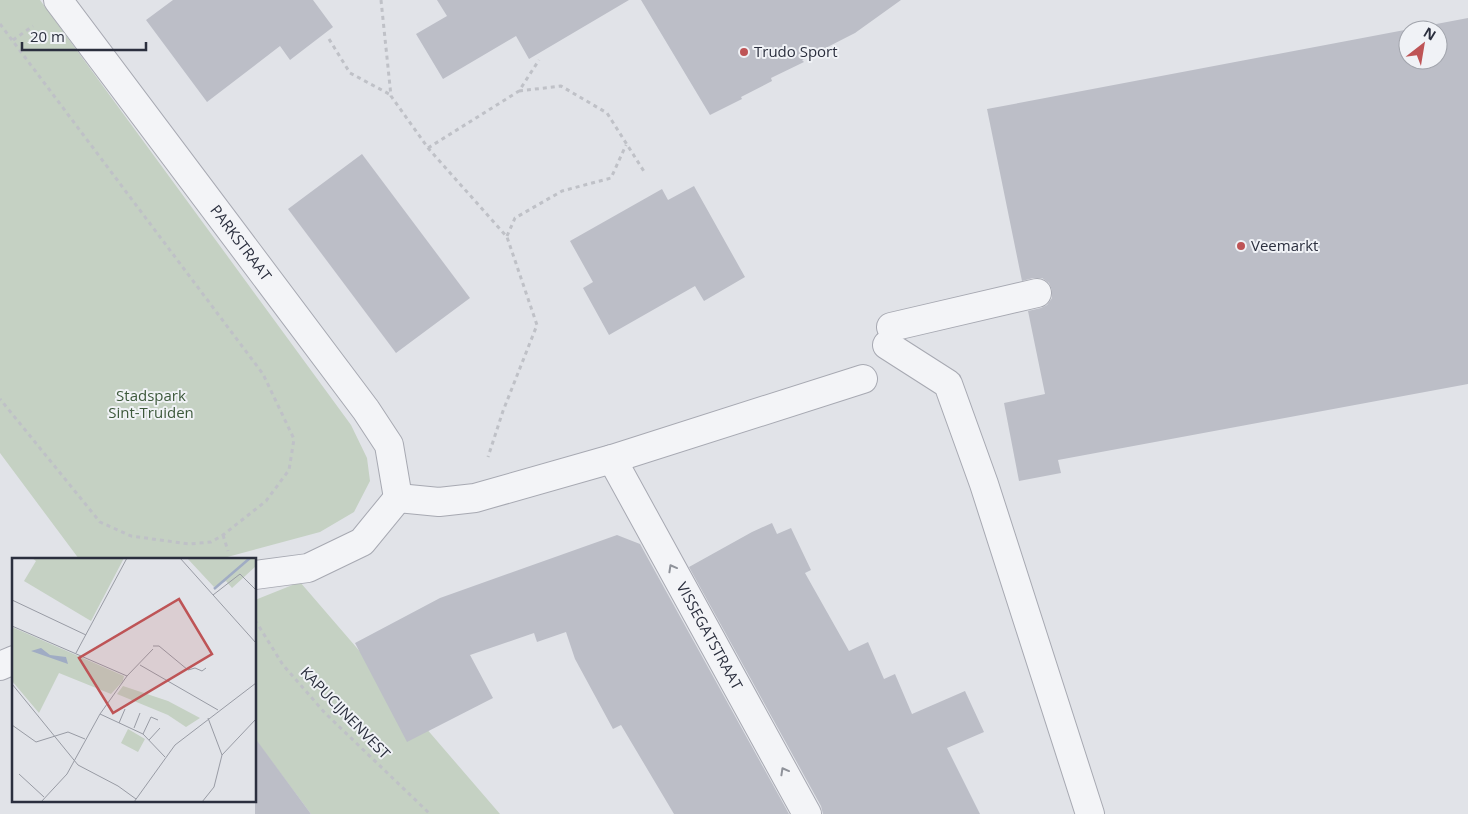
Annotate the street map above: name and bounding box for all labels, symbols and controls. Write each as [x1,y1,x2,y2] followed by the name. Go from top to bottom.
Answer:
[22,20,146,52] scale bar
[1398,20,1448,70] north arrow
[1420,22,1440,45] text: N
[30,26,65,46] text: 20 m
[754,41,838,61] place label: Trudo Sport
[738,46,750,58] marker: Trudo Sport
[206,200,277,285] street label: PARKSTRAAT
[1251,235,1318,255] place label: Veemarkt
[1235,240,1247,252] marker: Veemarkt
[108,385,194,422] park label: Stadspark Sint-Truiden
[12,558,256,802] inset map
[668,564,678,573] one-way arrow
[673,578,748,693] street label: VISSEGATSTRAAT
[297,662,395,763] street label: KAPUCIJNENVEST
[780,768,790,777] one-way arrow

